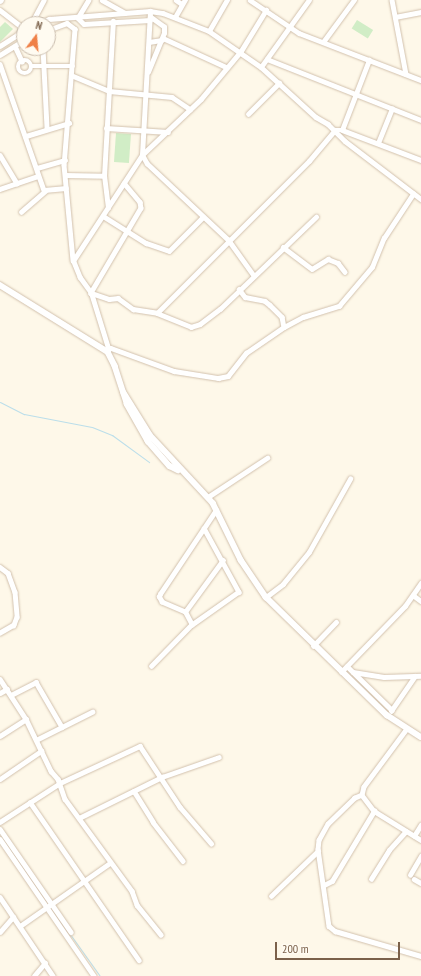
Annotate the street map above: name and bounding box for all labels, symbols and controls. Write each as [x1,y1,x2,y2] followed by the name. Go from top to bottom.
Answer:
[16,16,56,56] north arrow
[34,18,44,33] text: N
[277,934,402,960] scale bar
[282,941,309,956] text: 200 m

